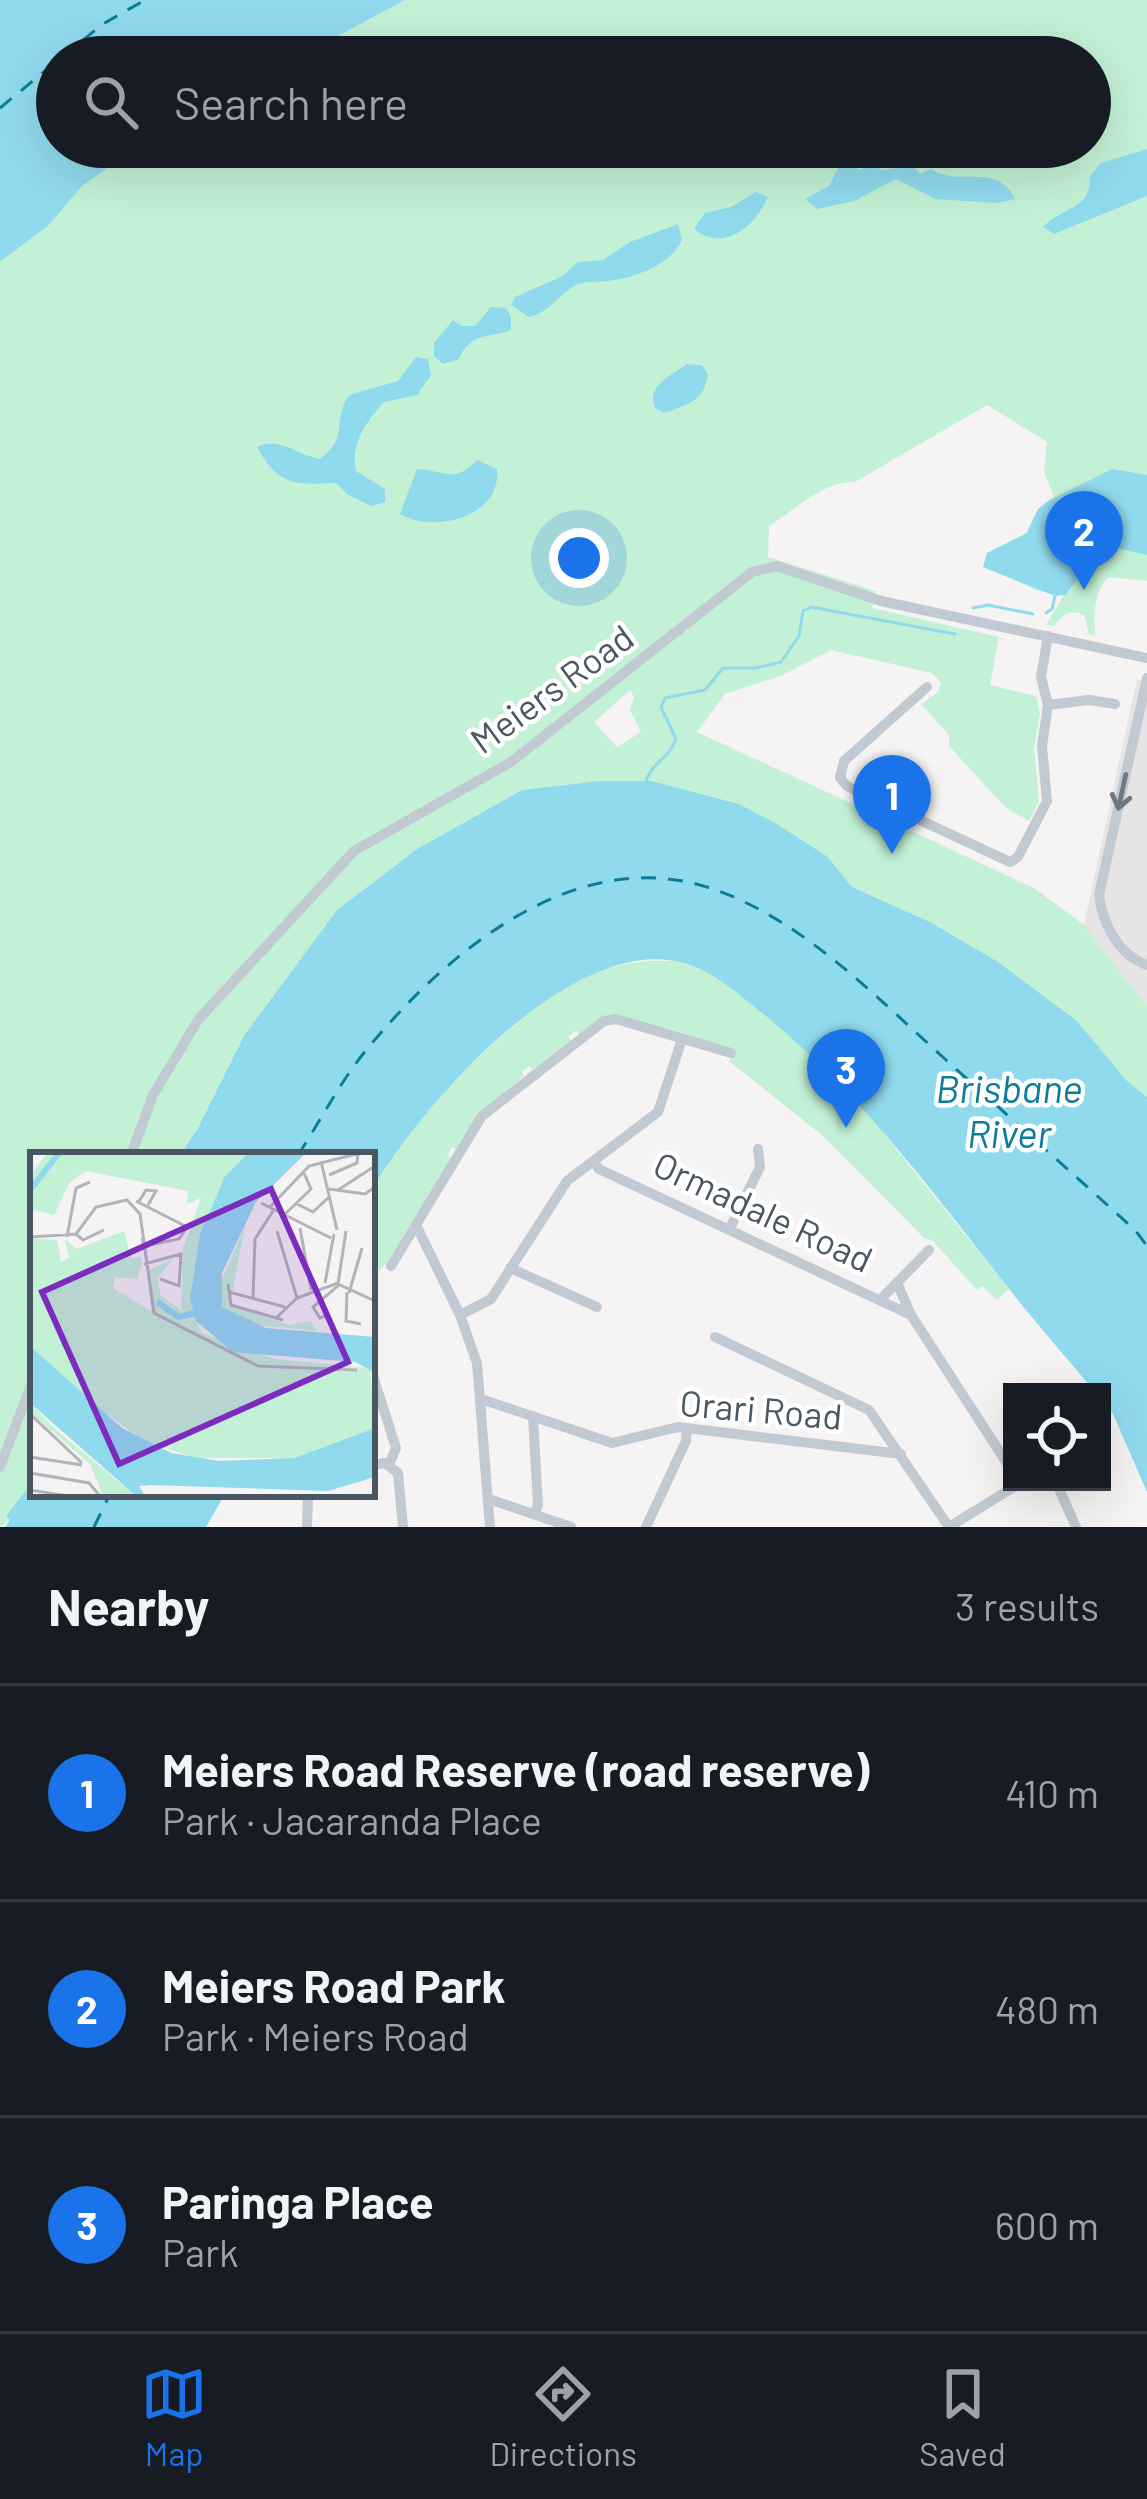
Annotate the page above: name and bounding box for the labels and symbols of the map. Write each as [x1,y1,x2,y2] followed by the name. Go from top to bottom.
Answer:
[1045,491,1123,590] pin: 2
[549,528,609,588] your location
[461,614,641,761] street label: Meiers Road
[853,755,931,854] pin: 1
[1109,773,1132,811] one-way arrow
[807,1029,885,1128] pin: 3
[936,1064,1082,1156] water label: Brisbane River
[648,1141,880,1280] street label: Ormadale Road
[30,1152,375,1497] inset map
[678,1380,844,1437] street label: Orari Road

